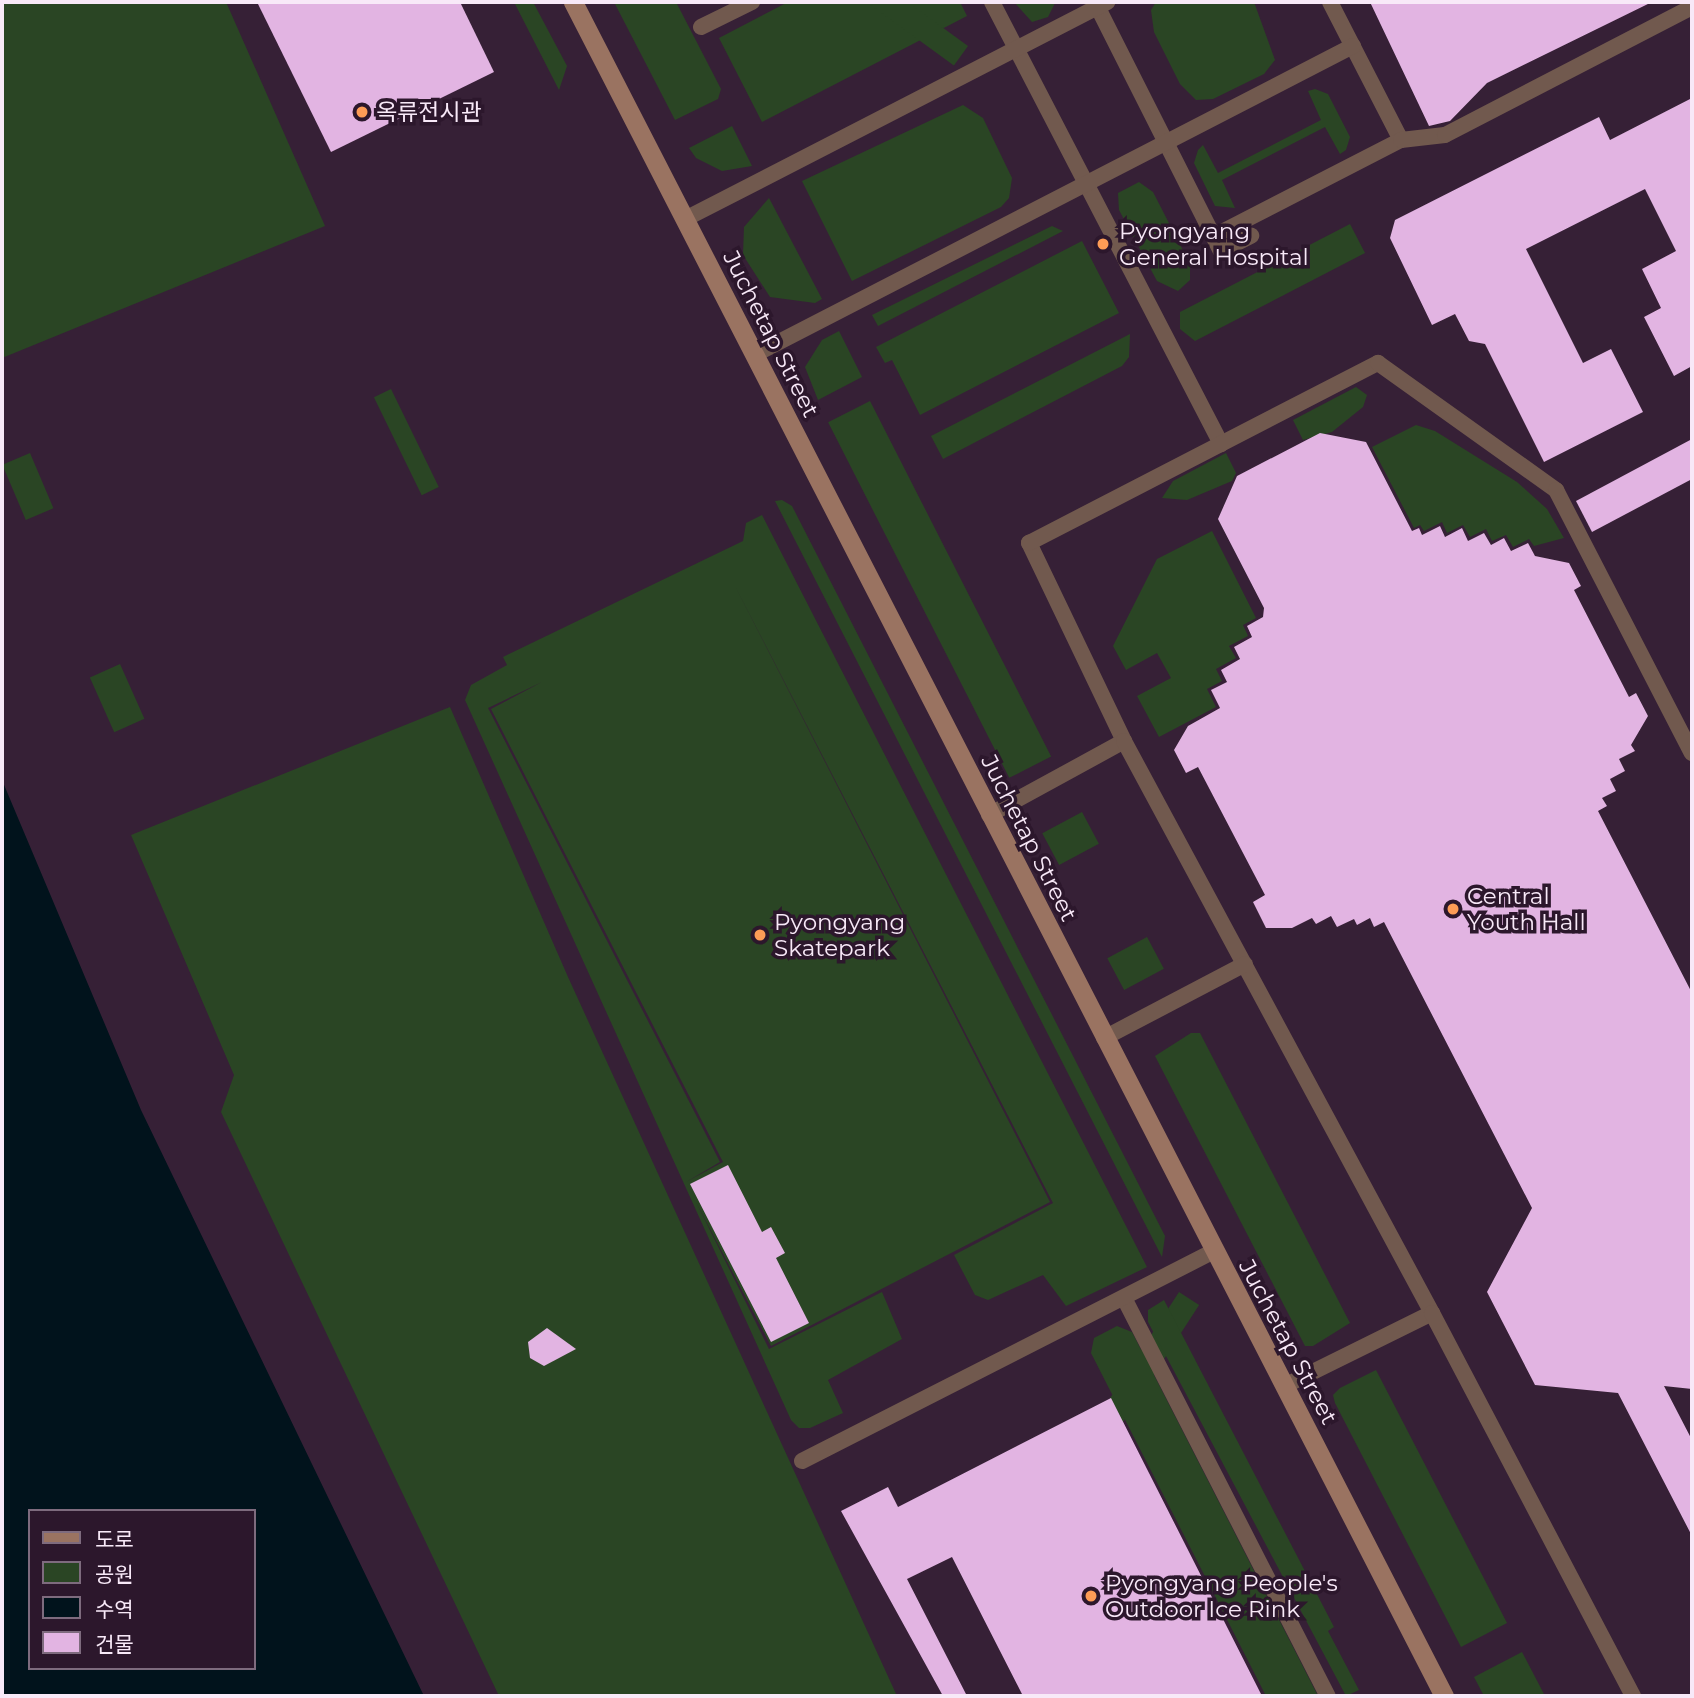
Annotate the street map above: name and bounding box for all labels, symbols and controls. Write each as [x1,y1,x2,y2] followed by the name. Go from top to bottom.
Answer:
[376,98,482,126] place label: 옥류전시관
[354,104,370,120] marker: 옥류전시관
[1119,217,1309,271] place label: Pyongyang General Hospital
[1093,234,1113,254] marker: Pyongyang General Hospital
[717,246,825,422] street label: Juchetap Street
[975,750,1083,926] street label: Juchetap Street
[1467,882,1586,936] place label: Central Youth Hall
[1445,901,1461,917] marker: Central Youth Hall
[774,908,905,962] place label: Pyongyang Skatepark
[752,927,768,943] marker: Pyongyang Skatepark
[1233,1255,1343,1429] street label: Juchetap Street
[28,1509,256,1670] legend
[95,1527,134,1552] text: 도로
[95,1562,134,1587] text: 공원
[1105,1569,1338,1623] place label: Pyongyang People's Outdoor Ice Rink
[1083,1588,1099,1604] marker: Pyongyang People's Outdoor Ice Rink
[95,1597,134,1622] text: 수역
[95,1632,134,1657] text: 건물

